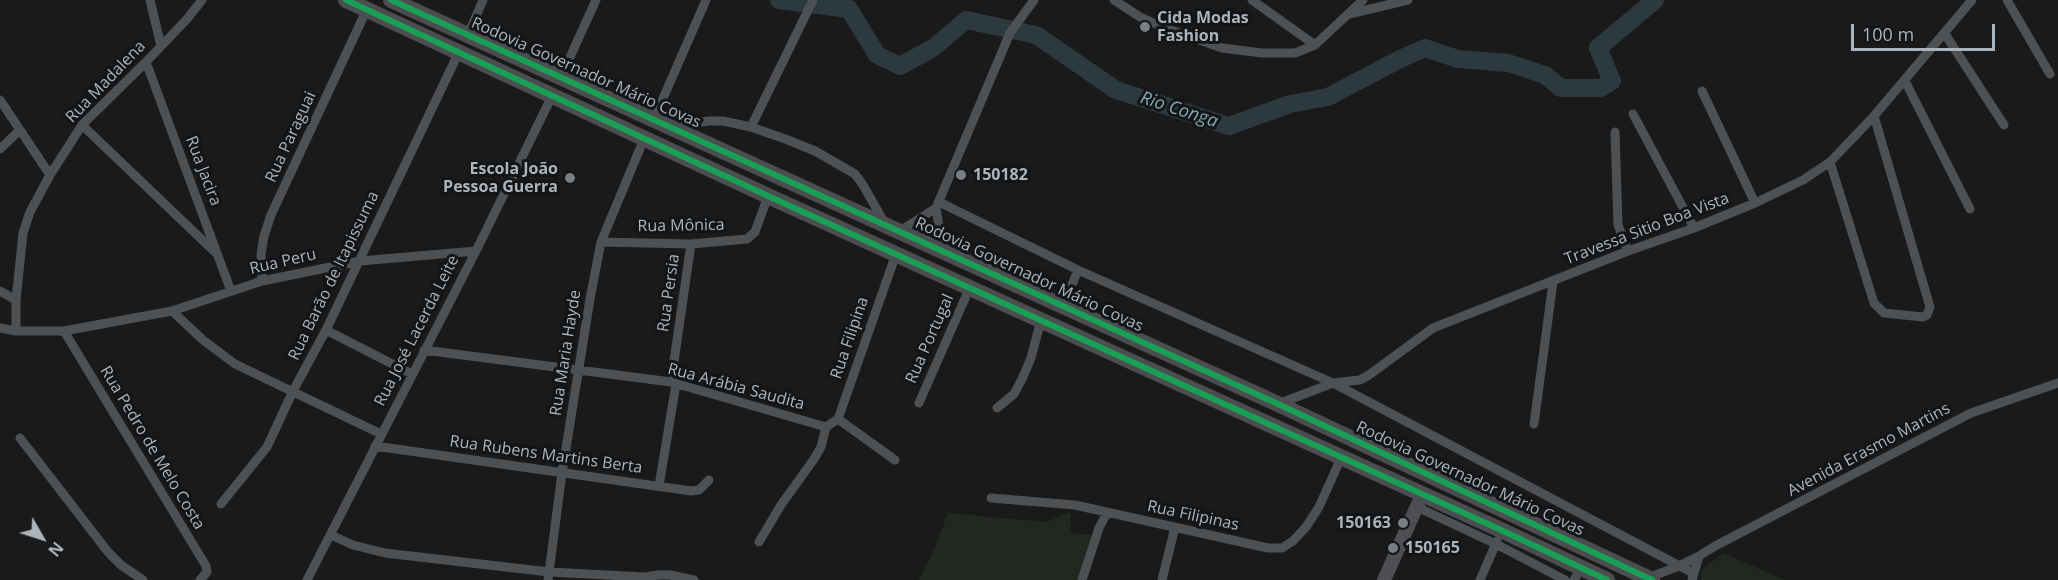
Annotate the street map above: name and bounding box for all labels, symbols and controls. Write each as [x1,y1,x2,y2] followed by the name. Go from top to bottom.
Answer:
[1157,8,1249,46] place label: Cida Modas Fashion
[1854,12,1998,50] scale bar
[468,14,704,132] street label: Rodovia Governador Mário Covas
[1138,20,1152,34] marker: Cida Modas Fashion
[1862,22,1914,46] text: 100 m
[62,37,150,127] street label: Rua Madalena
[1138,87,1220,133] water label: Rio Conga
[262,88,320,186] street label: Rua Paraguai
[181,133,225,209] street label: Rua Jacira
[443,159,558,197] place label: Escola João Pessoa Guerra
[973,165,1028,185] place label: 150182
[954,168,968,182] marker: 150182
[563,171,577,185] marker: Escola João Pessoa Guerra
[285,188,383,364] street label: Rua Barão de Itapissuma
[1562,189,1732,269] street label: Travessa Sitio Boa Vista
[912,214,1146,336] street label: Rodovia Governador Mário Covas
[637,216,725,236] street label: Rua Mônica
[248,245,318,279] street label: Rua Peru
[371,252,463,410] street label: Rua José Lacerda Leite
[654,253,684,333] street label: Rua Persia
[547,289,585,417] street label: Rua Maria Hayde
[902,291,958,387] street label: Rua Portugal
[827,294,873,382] street label: Rua Filipina
[665,359,807,415] street label: Rua Arábia Saudita
[95,363,209,533] street label: Rua Pedro de Melo Costa
[1784,399,1954,501] street label: Avenida Erasmo Martins
[1353,418,1587,540] street label: Rodovia Governador Mário Covas
[448,432,644,478] street label: Rua Rubens Martins Berta
[1145,497,1241,535] street label: Rua Filipinas
[12,508,72,568] north arrow
[1336,513,1391,533] place label: 150163
[1396,516,1410,530] marker: 150163
[43,537,69,561] text: N
[1405,538,1460,558] place label: 150165
[1386,541,1400,555] marker: 150165

